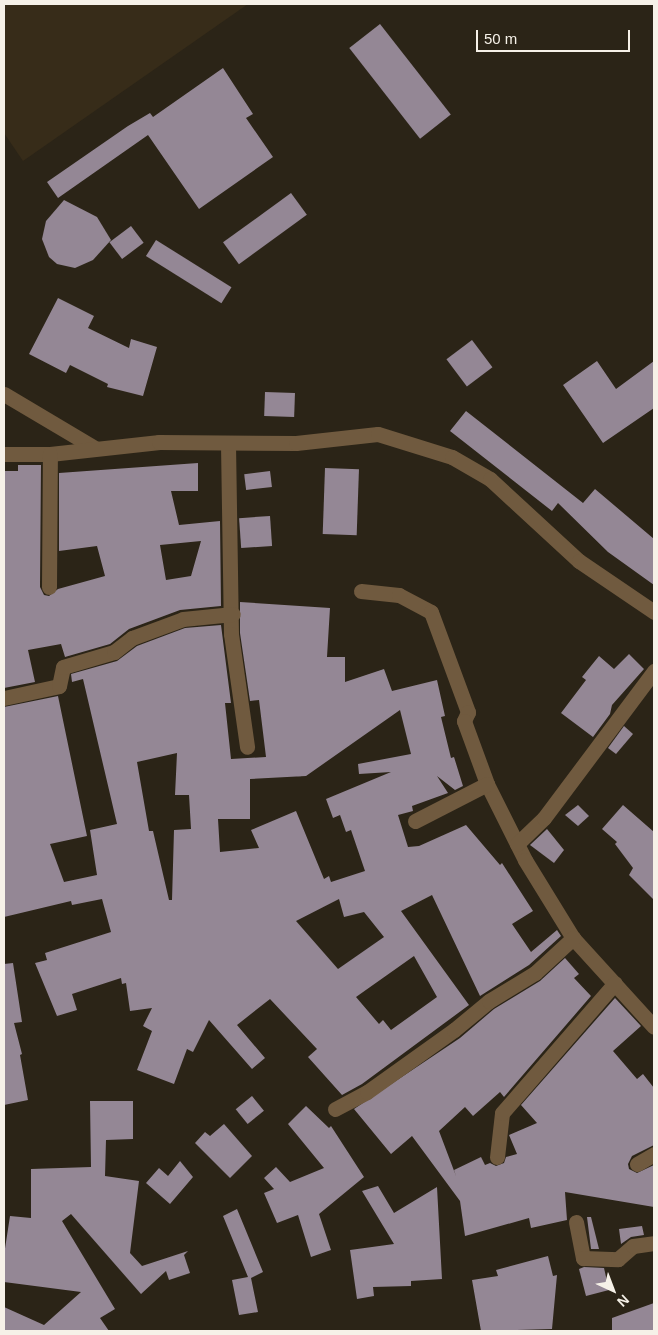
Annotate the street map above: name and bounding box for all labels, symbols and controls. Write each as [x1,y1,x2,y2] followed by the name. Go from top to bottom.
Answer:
[478,20,632,52] scale bar
[484,30,517,47] text: 50 m
[588,1265,638,1315] north arrow
[614,1292,632,1310] text: N

